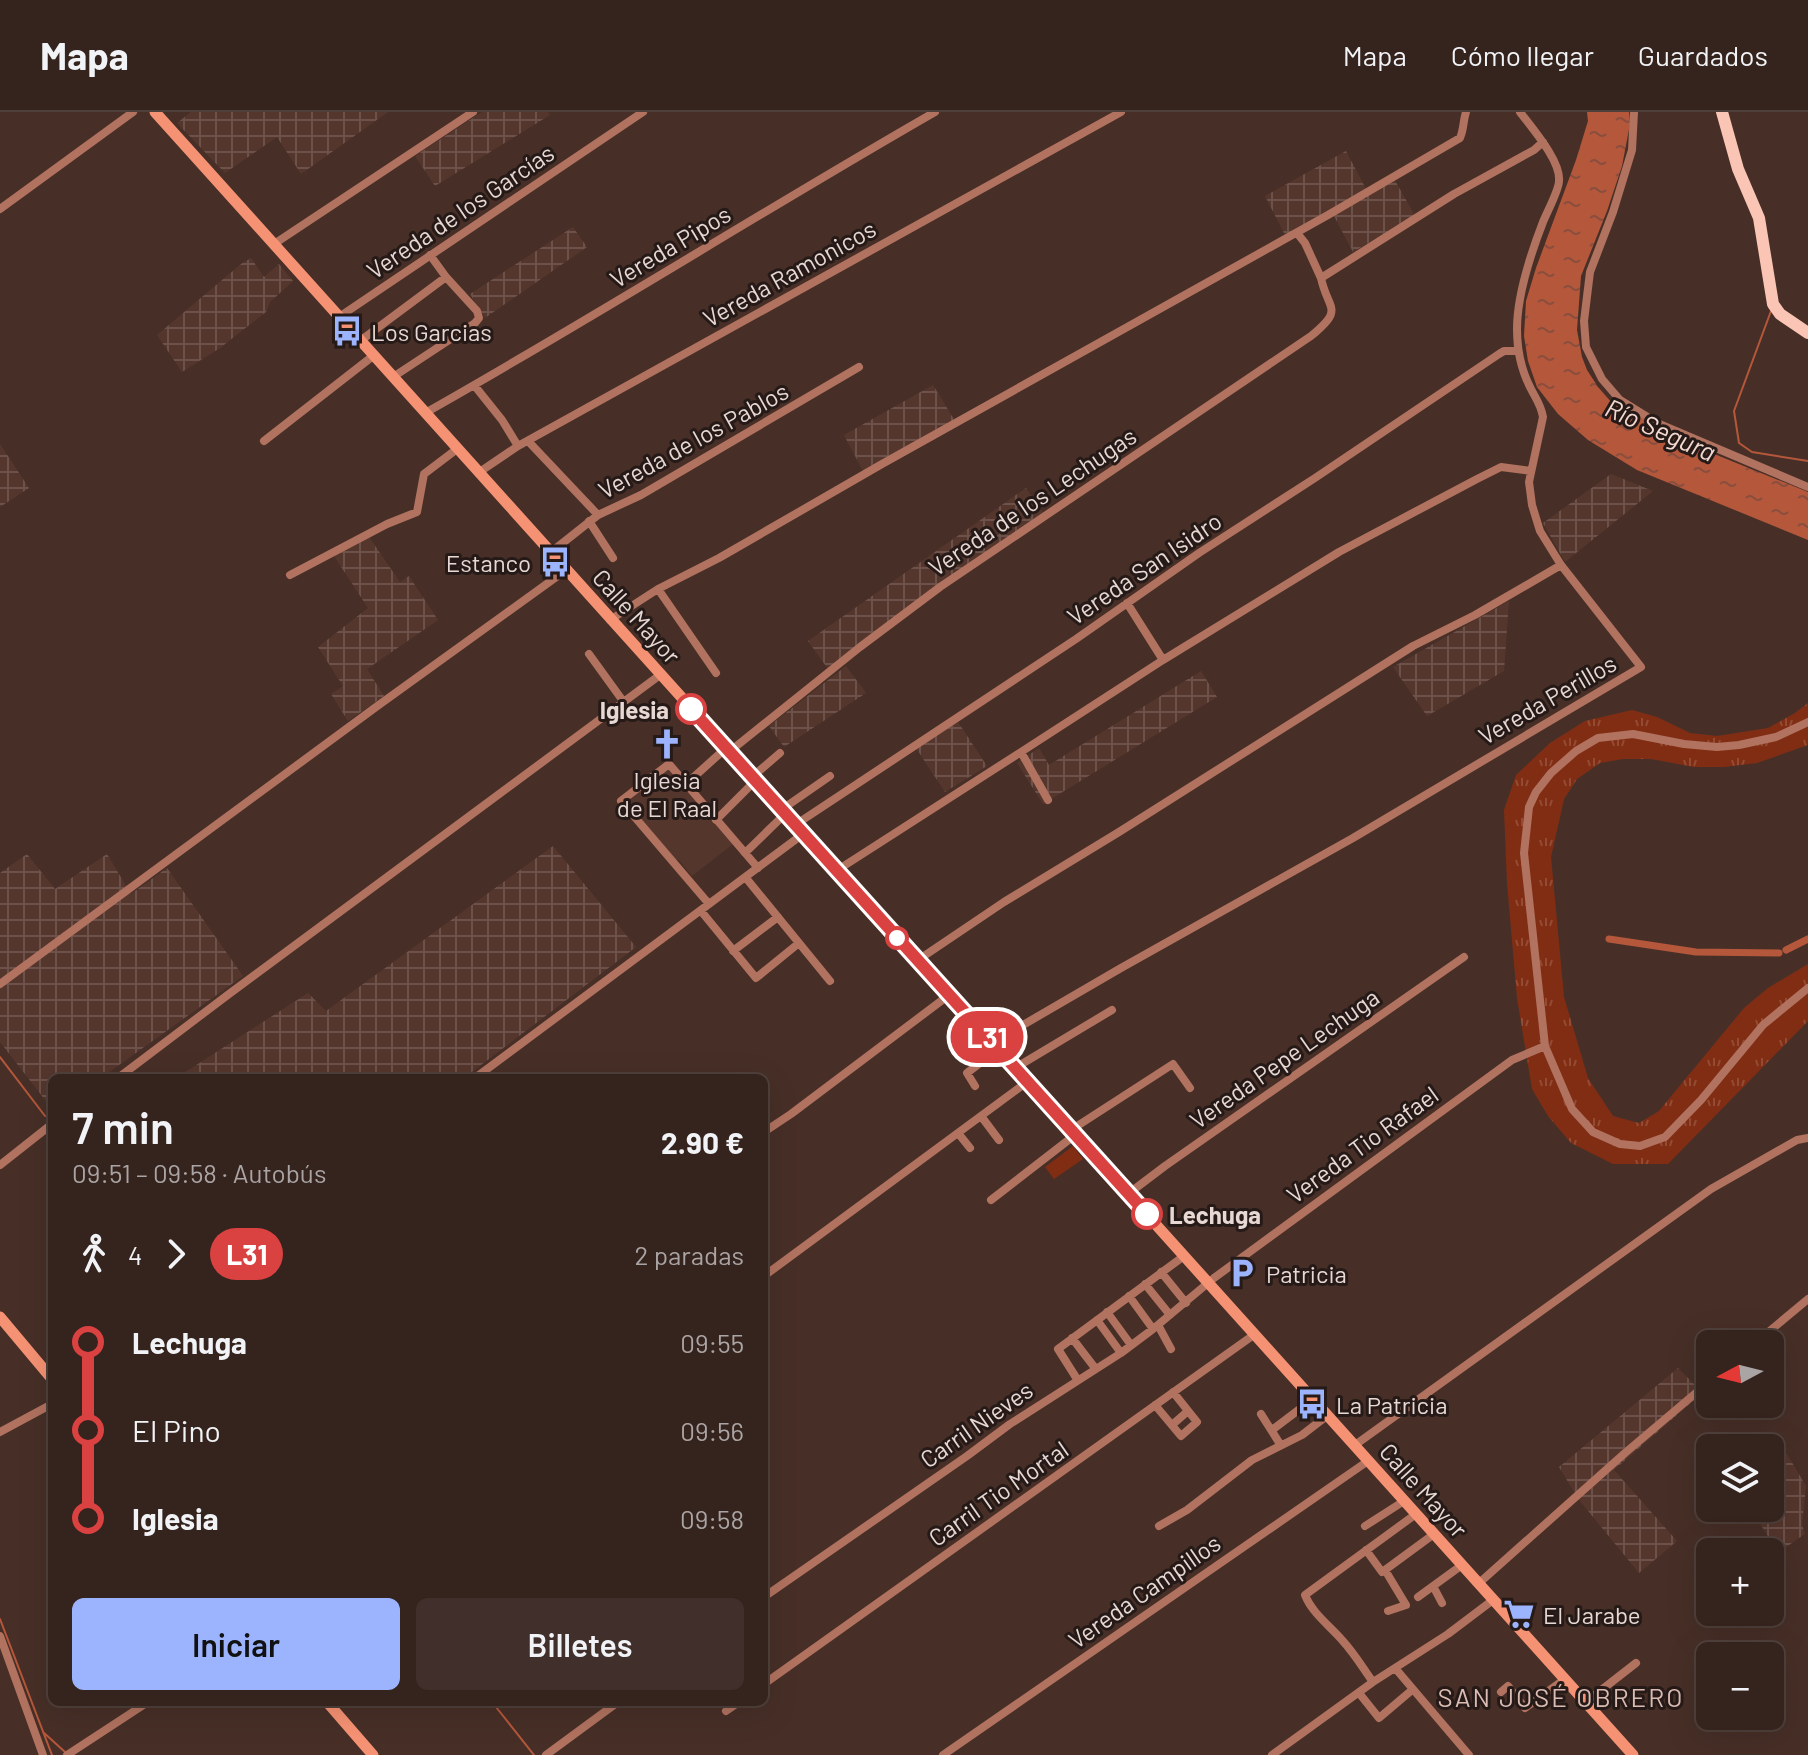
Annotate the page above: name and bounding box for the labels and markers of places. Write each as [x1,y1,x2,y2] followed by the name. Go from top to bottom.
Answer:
[330,314,364,348] bus stop icon: Los Garcias
[371,317,492,346] place label: Los Garcias
[538,545,572,579] bus stop icon: Estanco
[446,548,531,577] place label: Estanco
[676,694,706,724] marker: Iglesia
[600,695,669,724] place label: Iglesia
[650,727,684,761] church icon: Iglesia de El Raal
[617,765,717,822] place label: Iglesia de El Raal
[886,927,908,949] unlabelled marker
[1132,1199,1162,1229] marker: Lechuga
[1169,1200,1261,1229] place label: Lechuga
[1225,1256,1259,1290] parking icon: Patricia
[1266,1259,1347,1288] place label: Patricia
[1295,1387,1329,1421] bus stop icon: La Patricia
[1336,1390,1447,1419] place label: La Patricia
[1502,1597,1536,1631] supermarket icon: El Jarabe
[1543,1600,1641,1629] place label: El Jarabe

